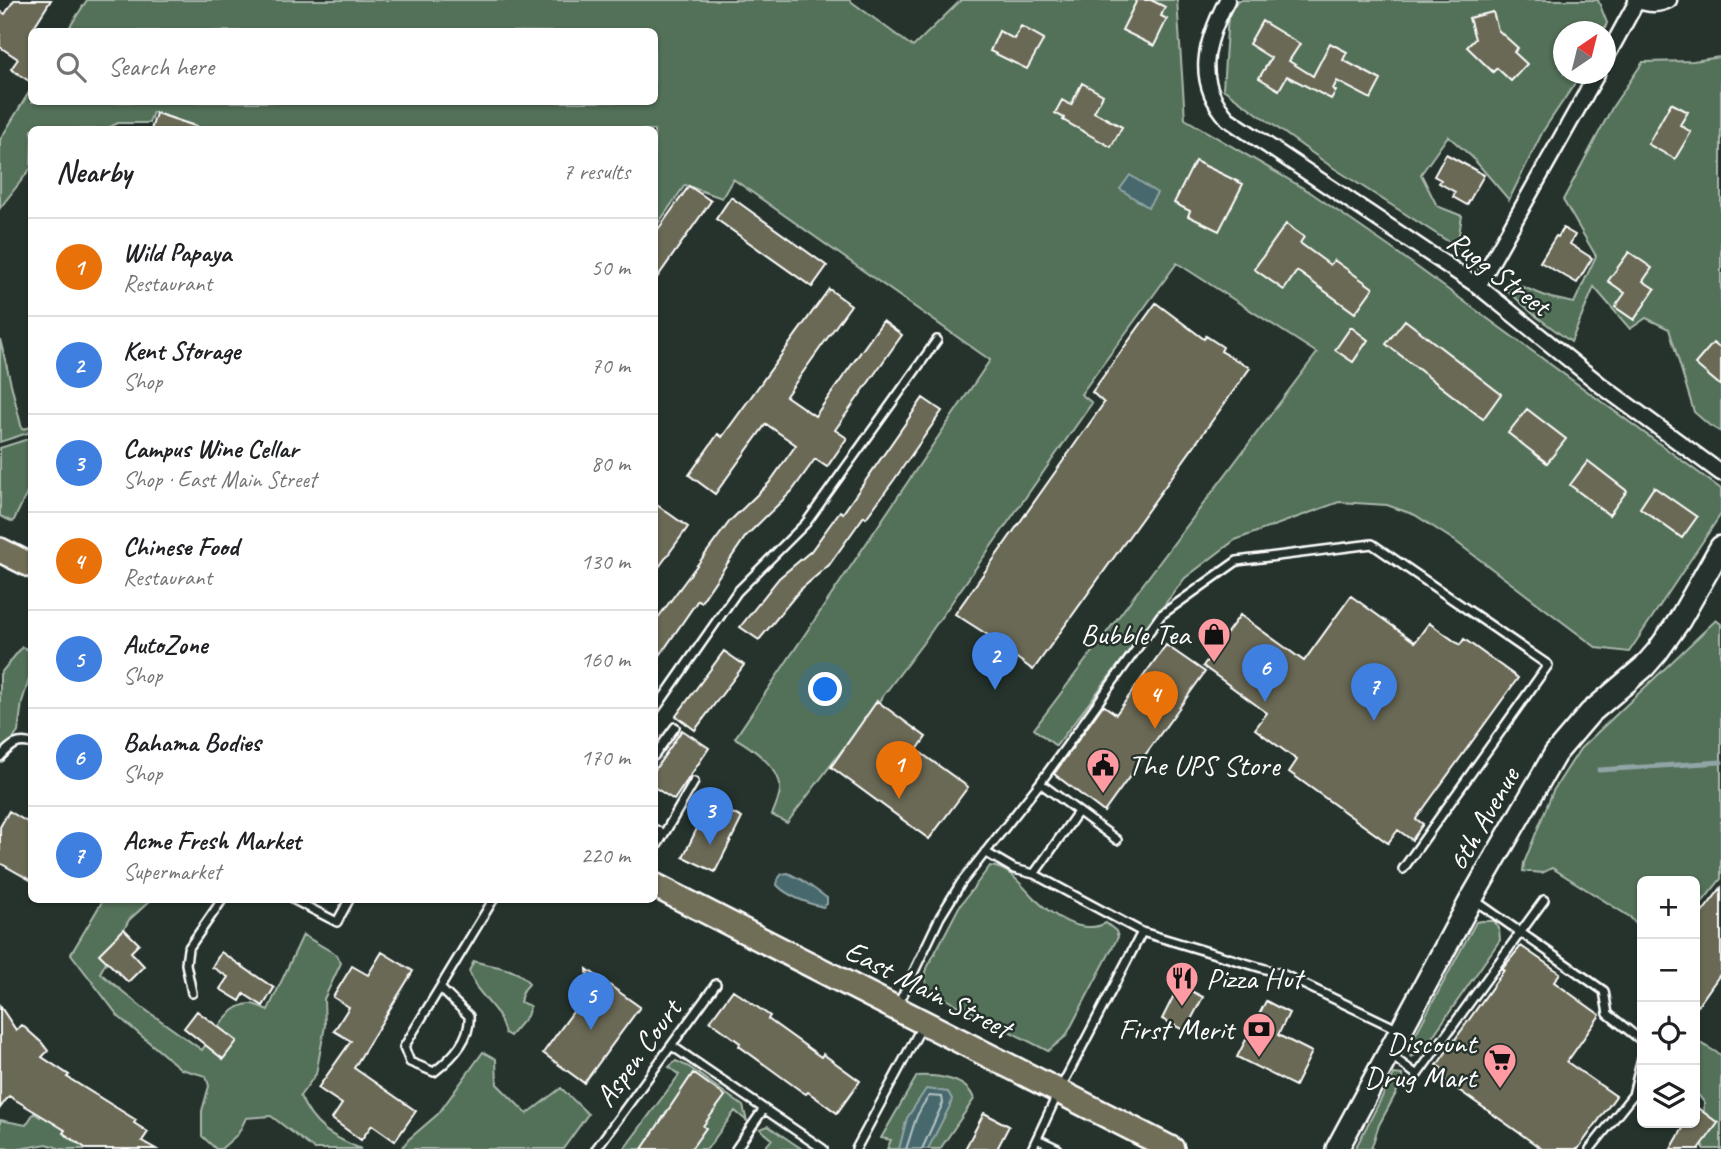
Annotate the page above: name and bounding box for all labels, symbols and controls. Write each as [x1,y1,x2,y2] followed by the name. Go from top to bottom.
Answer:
[1553,21,1616,84] north arrow
[28,28,658,105] search box
[52,48,90,86] icon: search
[108,50,214,83] text: Search here
[56,153,132,191] text: Nearby
[563,157,630,186] text: 7 results
[1440,222,1561,326] street label: Rugg Street
[123,236,231,269] text: Wild Papaya
[74,253,84,282] text: 1
[591,253,630,282] text: 50 m
[123,269,212,298] text: Restaurant
[123,334,240,367] text: Kent Storage
[74,351,84,380] text: 2
[591,351,630,380] text: 70 m
[123,367,162,396] text: Shop
[123,432,298,465] text: Campus Wine Cellar
[74,449,84,478] text: 3
[591,449,630,478] text: 80 m
[123,465,316,494] text: Shop · East Main Street
[123,530,238,563] text: Chinese Food
[74,547,84,576] text: 4
[581,547,630,576] text: 130 m
[123,563,212,592] text: Restaurant
[1081,615,1192,653] place label: Bubble Tea
[1195,615,1233,664] shop icon: Bubble Tea
[123,628,207,661] text: AutoZone
[972,632,1018,690] pin: 2
[1242,644,1288,702] pin: 6
[74,645,84,674] text: 5
[581,645,630,674] text: 160 m
[123,661,162,690] text: Shop
[1351,663,1397,721] pin: 7
[1132,671,1178,729] pin: 4
[808,672,842,706] your location
[123,726,261,759] text: Bahama Bodies
[876,741,922,799] pin: 1
[74,743,84,772] text: 6
[581,743,630,772] text: 170 m
[1084,746,1122,795] public building icon: The UPS Store
[1128,746,1282,784] place label: The UPS Store
[1438,758,1529,878] street label: 6th Avenue
[123,759,162,788] text: Shop
[687,787,733,845] pin: 3
[123,824,301,857] text: Acme Fresh Market
[74,841,84,870] text: 7
[581,841,630,870] text: 220 m
[123,857,221,886] text: Supermarket
[1637,876,1700,1128] map controls
[1637,876,1700,939] button: +
[839,931,1021,1049] street label: East Main Street
[1637,939,1700,1002] button: −
[1163,959,1201,1008] restaurant icon: Pizza Hut
[1206,959,1306,997] place label: Pizza Hut
[568,972,614,1030] pin: 5
[586,989,691,1114] street label: Aspen Court
[1637,1002,1700,1065] button: locate
[1119,1010,1237,1048] place label: First Merit
[1240,1010,1278,1059] bank icon: First Merit
[1364,1024,1479,1096] place label: Discount Drug Mart
[1481,1041,1519,1090] supermarket icon: Discount Drug Mart
[1637,1065,1700,1128] button: layers

